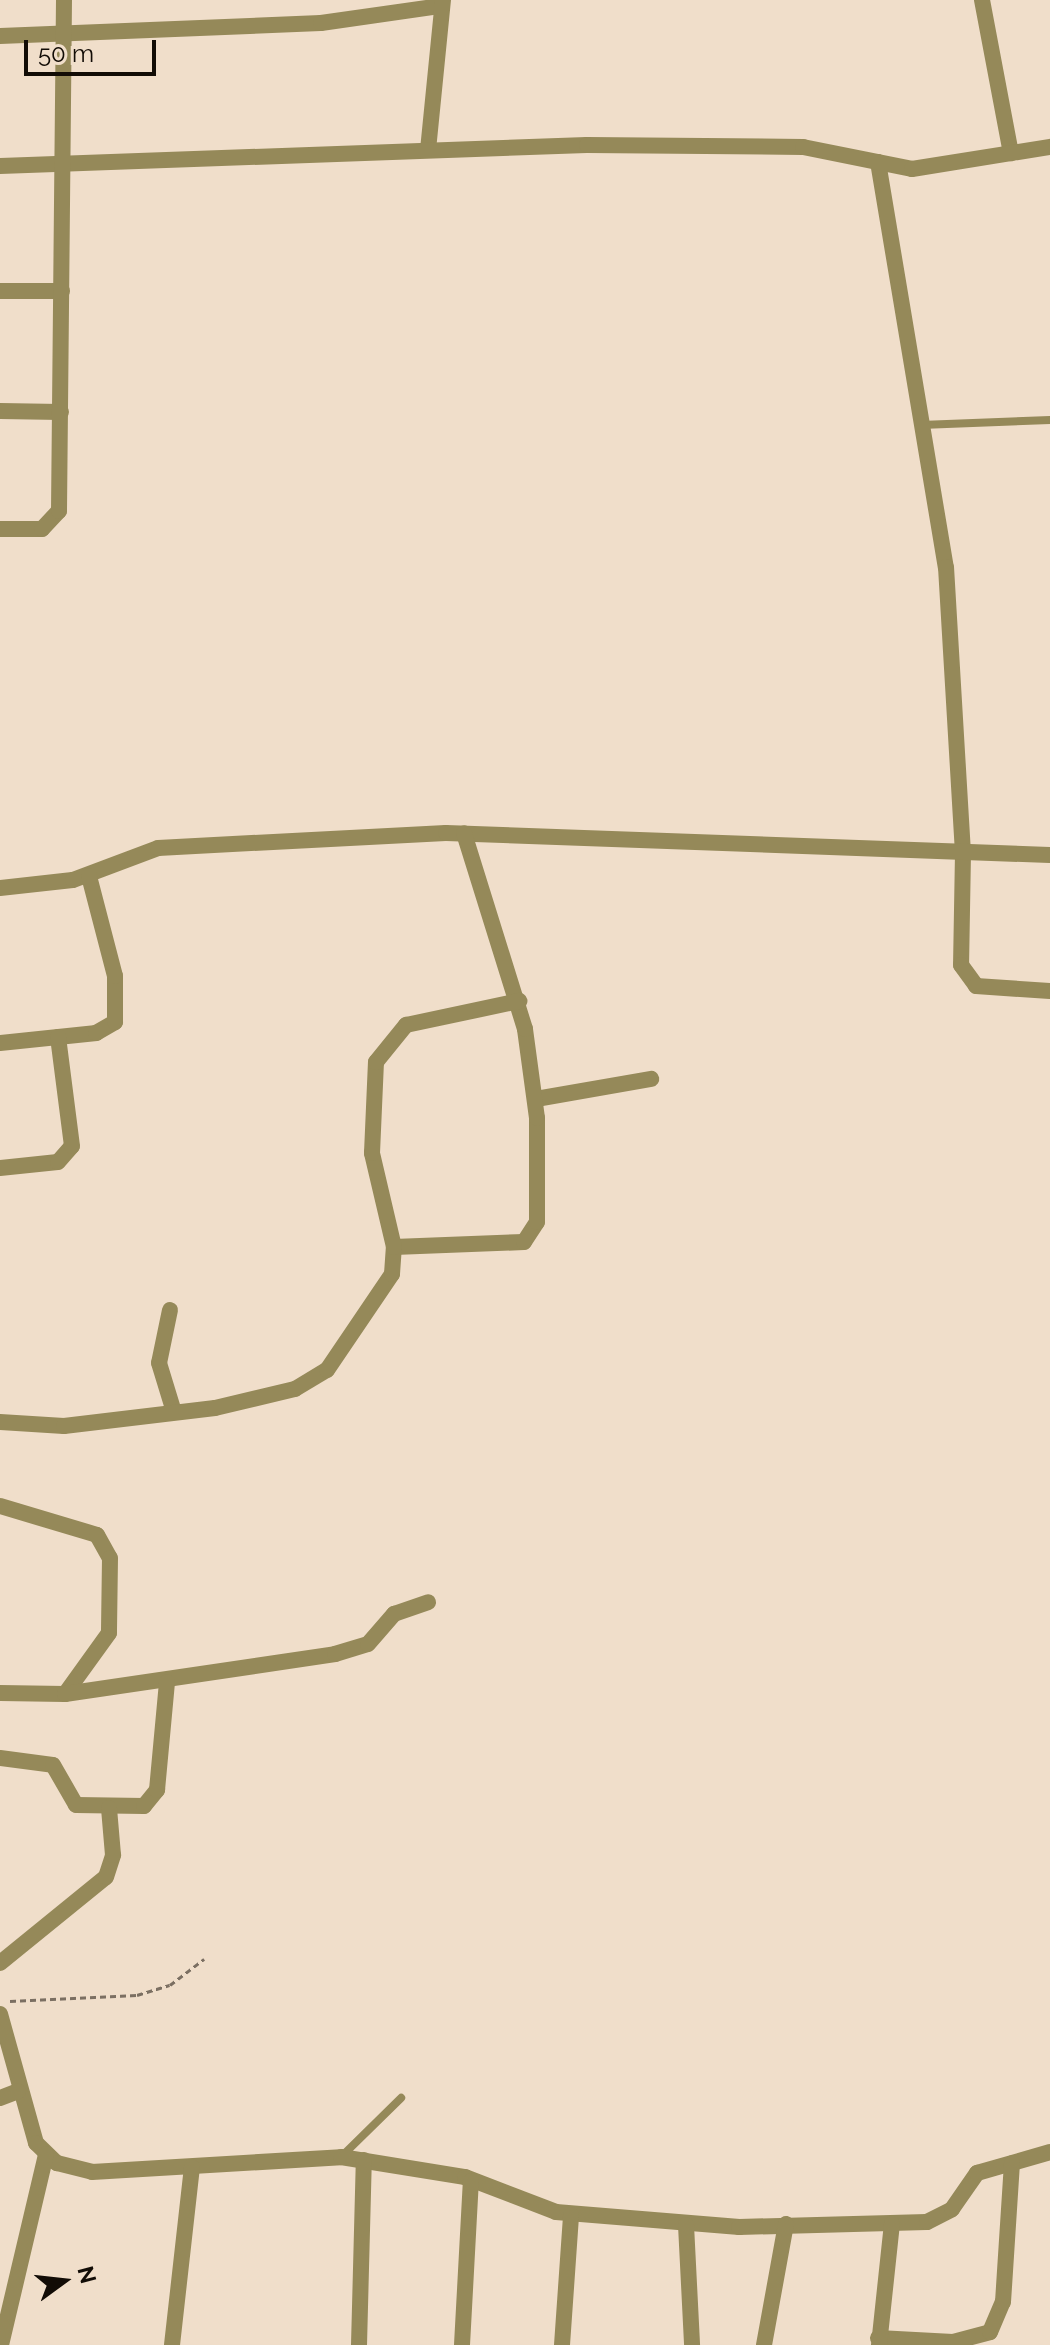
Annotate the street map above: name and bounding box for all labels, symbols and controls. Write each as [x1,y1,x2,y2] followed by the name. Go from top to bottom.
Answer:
[28,24,160,74] scale bar
[38,39,94,68] text: 50 m
[24,2241,104,2321] north arrow
[72,2263,102,2286] text: N

